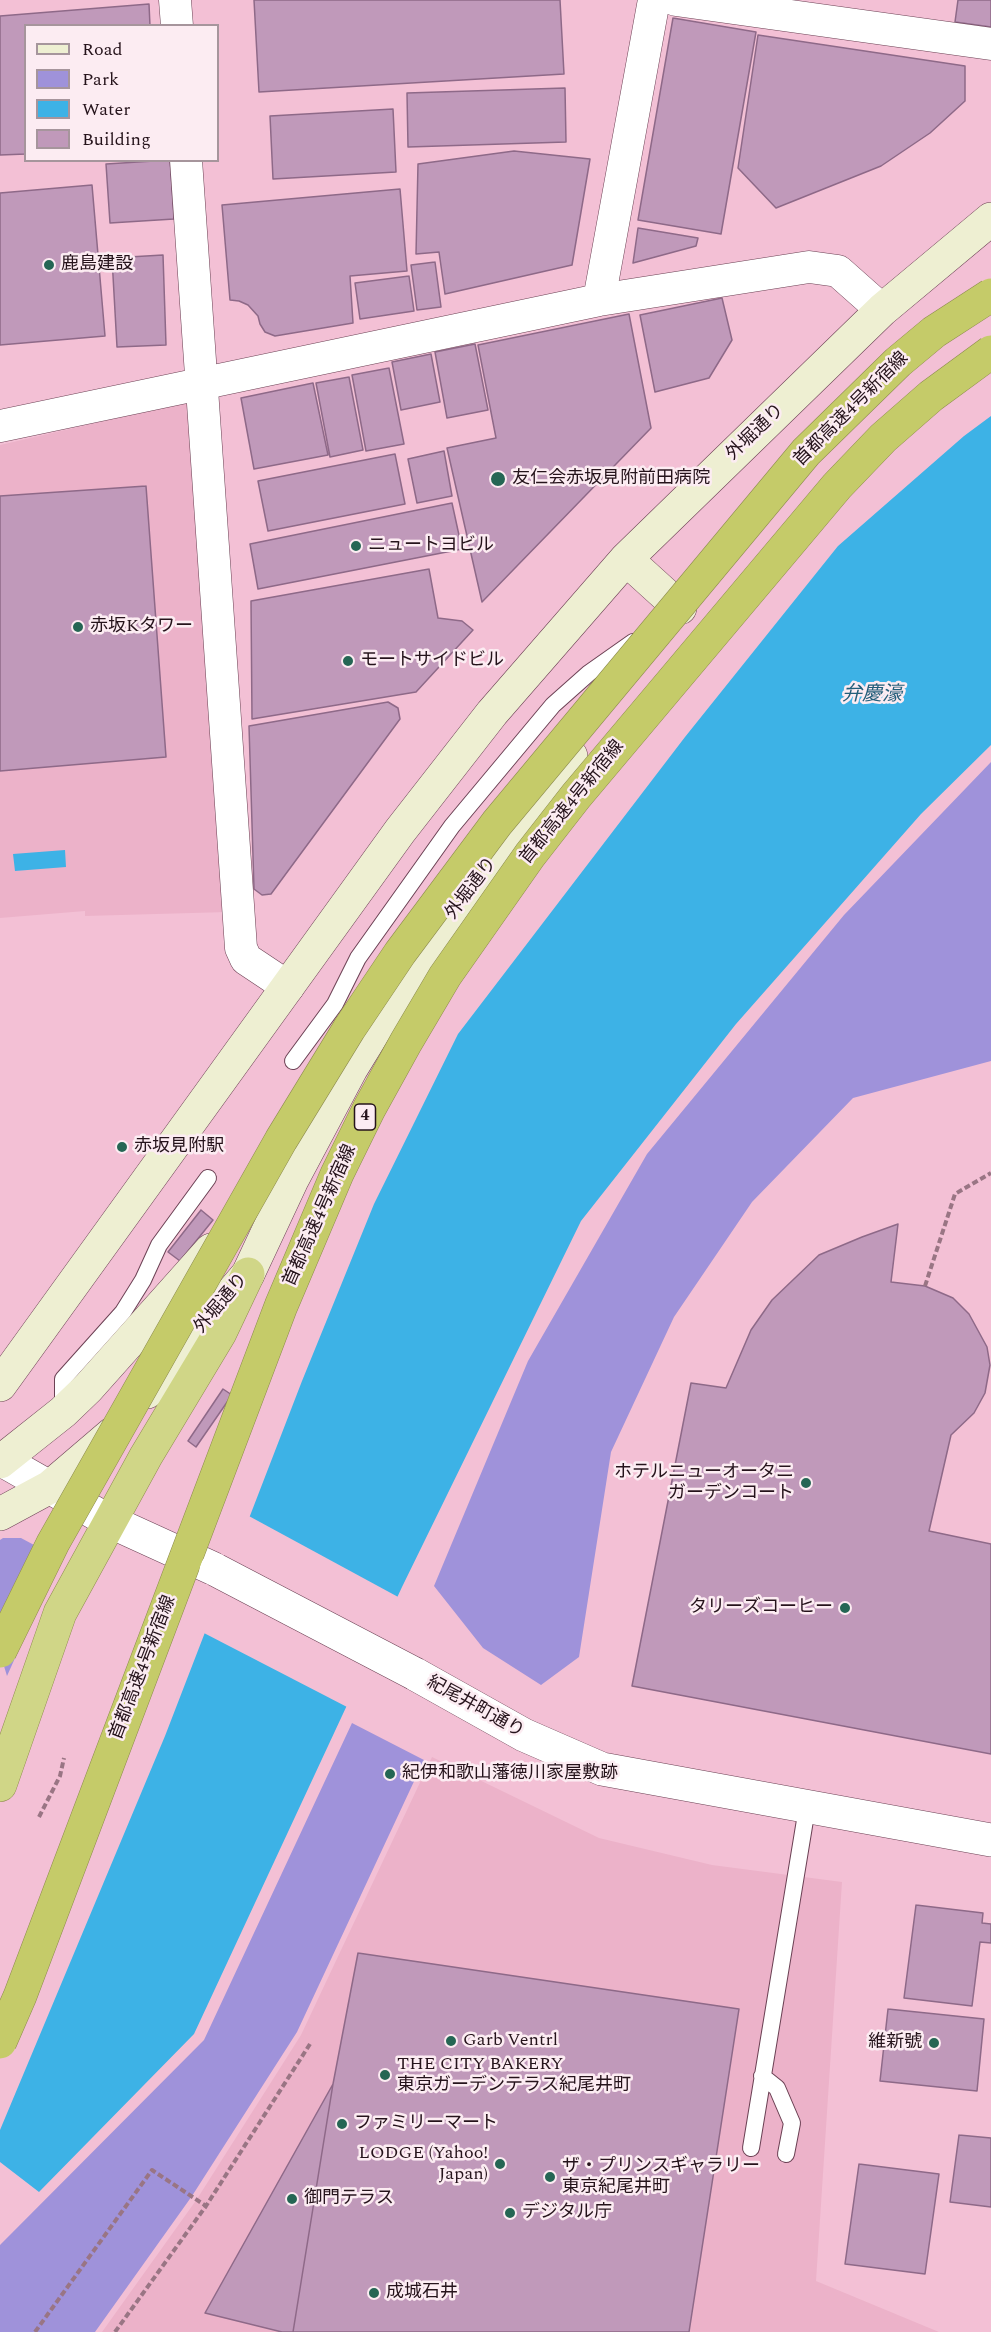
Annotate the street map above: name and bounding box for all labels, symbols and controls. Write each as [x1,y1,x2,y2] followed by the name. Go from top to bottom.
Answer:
[24,24,219,162] legend
[82,36,123,63] text: Road
[82,66,119,93] text: Park
[82,96,130,123] text: Water
[82,126,151,153] text: Building
[61,254,133,276] place label: 鹿島建設
[42,258,56,272] marker: 鹿島建設
[790,348,914,472] street label: 首都高速4号新宿線
[723,400,789,466] street label: 外堀通り
[512,468,710,490] place label: 友仁会赤坂見附前田病院
[489,470,507,488] marker: 友仁会赤坂見附前田病院
[368,535,494,557] place label: ニュートヨビル
[349,539,363,553] marker: ニュートヨビル
[90,616,193,638] place label: 赤坂Kタワー
[71,620,85,634] marker: 赤坂Kタワー
[360,650,504,672] place label: モートサイドビル
[341,654,355,668] marker: モートサイドビル
[842,684,902,708] water label: 弁慶濠
[516,737,630,869] street label: 首都高速4号新宿線
[442,854,502,924] street label: 外堀通り
[354,1104,376,1130] road number: 4
[134,1136,224,1158] place label: 赤坂見附駅
[115,1140,129,1154] marker: 赤坂見附駅
[280,1142,362,1290] street label: 首都高速4号新宿線
[191,1269,253,1339] street label: 外堀通り
[614,1462,794,1504] place label: ホテルニューオータニ ガーデンコート
[799,1476,813,1490] marker: ホテルニューオータニ ガーデンコート
[107,1593,181,1743] street label: 首都高速4号新宿線
[689,1597,833,1619] place label: タリーズコーヒー
[838,1601,852,1615] marker: タリーズコーヒー
[423,1672,527,1744] street label: 紀尾井町通り
[402,1763,618,1785] place label: 紀伊和歌山藩徳川家屋敷跡
[383,1767,397,1781] marker: 紀伊和歌山藩徳川家屋敷跡
[463,2030,558,2052] place label: Garb Ventrl
[868,2032,922,2054] place label: 維新號
[444,2034,458,2048] marker: Garb Ventrl
[927,2036,941,2050] marker: 維新號
[397,2054,631,2096] place label: THE CITY BAKERY 東京ガーデンテラス紀尾井町
[378,2068,392,2082] marker: THE CITY BAKERY 東京ガーデンテラス紀尾井町
[354,2113,498,2135] place label: ファミリーマート
[335,2117,349,2131] marker: ファミリーマート
[359,2143,488,2186] place label: LODGE (Yahoo! Japan)
[562,2156,760,2198] place label: ザ・プリンスギャラリー 東京紀尾井町
[493,2157,507,2171] marker: LODGE (Yahoo! Japan)
[543,2170,557,2184] marker: ザ・プリンスギャラリー 東京紀尾井町
[304,2188,394,2210] place label: 御門テラス
[285,2192,299,2206] marker: 御門テラス
[522,2202,612,2224] place label: デジタル庁
[503,2206,517,2220] marker: デジタル庁
[386,2282,458,2304] place label: 成城石井
[367,2286,381,2300] marker: 成城石井

